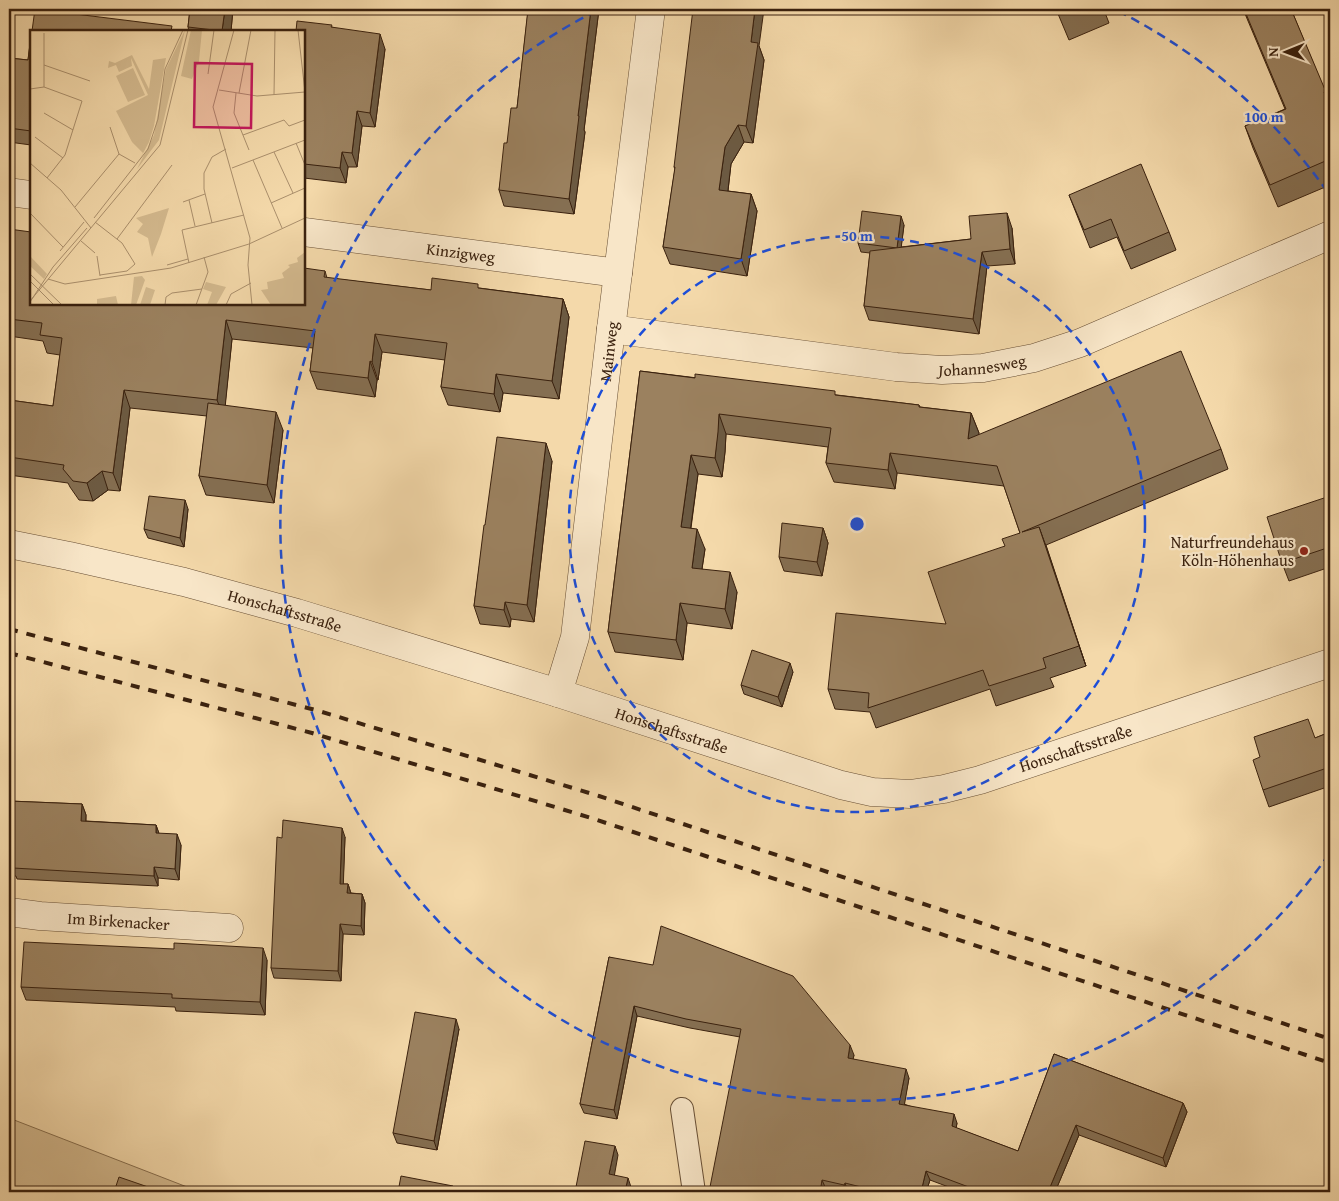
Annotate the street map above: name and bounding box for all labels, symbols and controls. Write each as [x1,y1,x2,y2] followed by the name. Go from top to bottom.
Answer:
[1262,28,1312,78] north arrow
[30,30,305,305] inset map
[1263,47,1283,57] text: N
[1244,106,1284,127] text: 100 m
[841,225,873,246] text: 50 m
[425,236,496,269] street label: Kinzigweg
[593,320,624,383] street label: Mainweg
[936,348,1028,382] street label: Johannesweg
[848,515,866,533] centre of rings
[1171,530,1294,572] place label: Naturfreundehaus Köln-Höhenhaus
[1298,545,1310,557] marker: Naturfreundehaus Köln-Höhenhaus
[225,583,345,638] street label: Honschaftsstraße
[612,700,732,760] street label: Honschaftsstraße
[1016,718,1135,778] street label: Honschaftsstraße
[67,906,171,936] street label: Im Birkenacker

